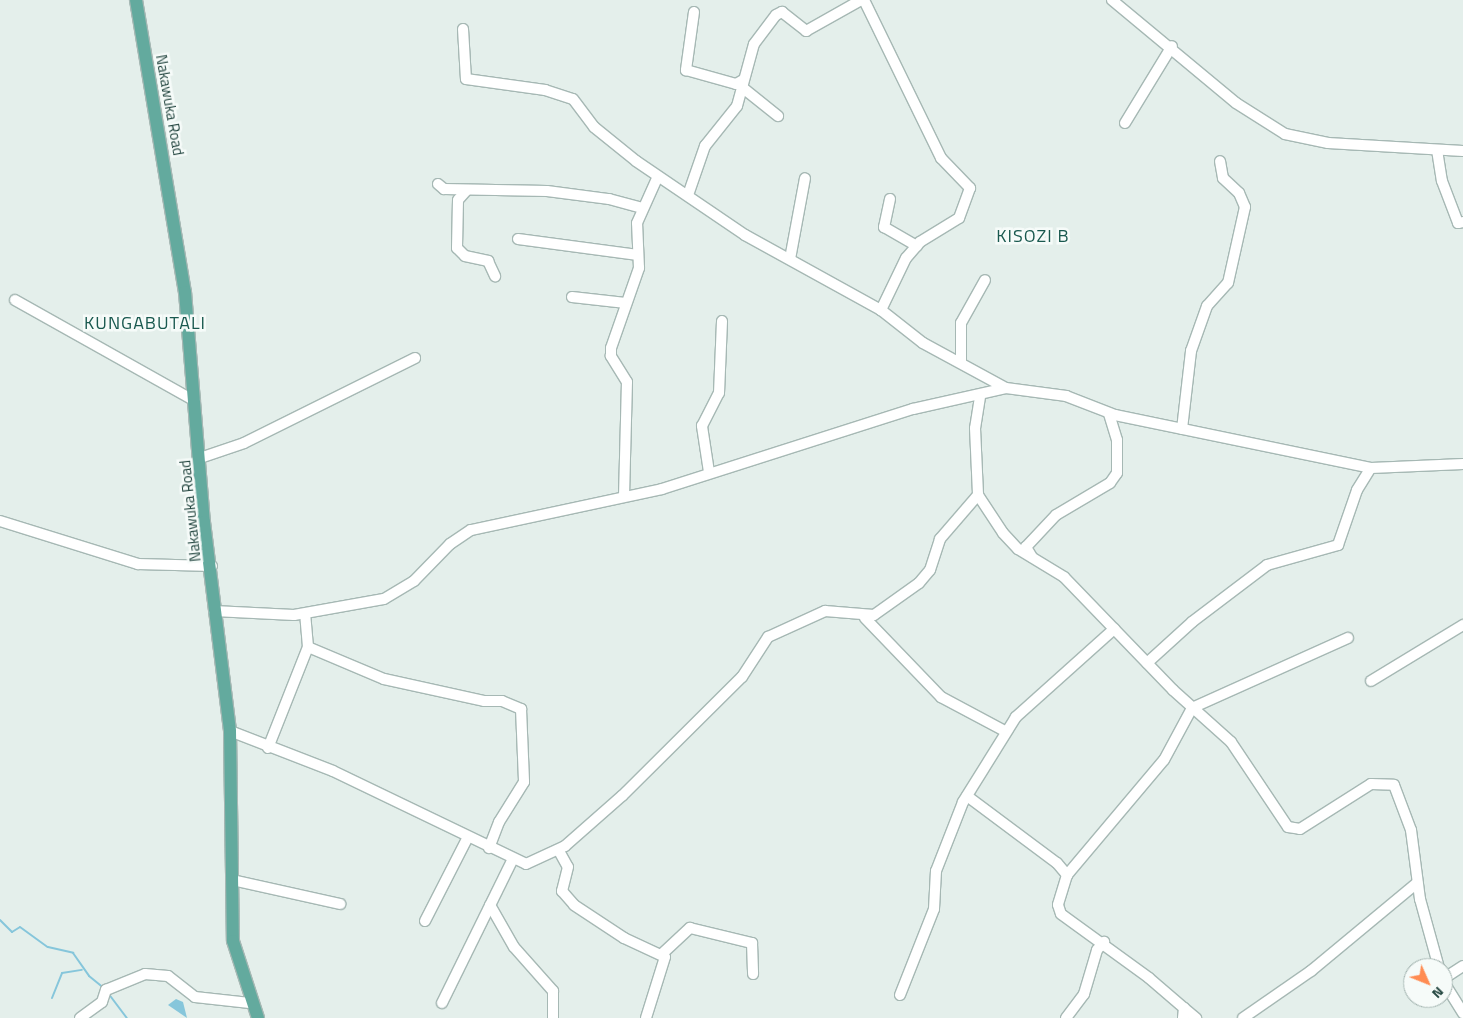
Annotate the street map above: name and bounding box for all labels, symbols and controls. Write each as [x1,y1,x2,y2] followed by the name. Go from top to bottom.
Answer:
[152,53,188,157] street label: Nakawuka Road
[995,225,1071,247] district label: KISOZI B
[83,312,207,334] district label: KUNGABUTALI
[176,459,204,563] street label: Nakawuka Road
[1403,958,1453,1008] north arrow
[1428,982,1449,1004] text: N

